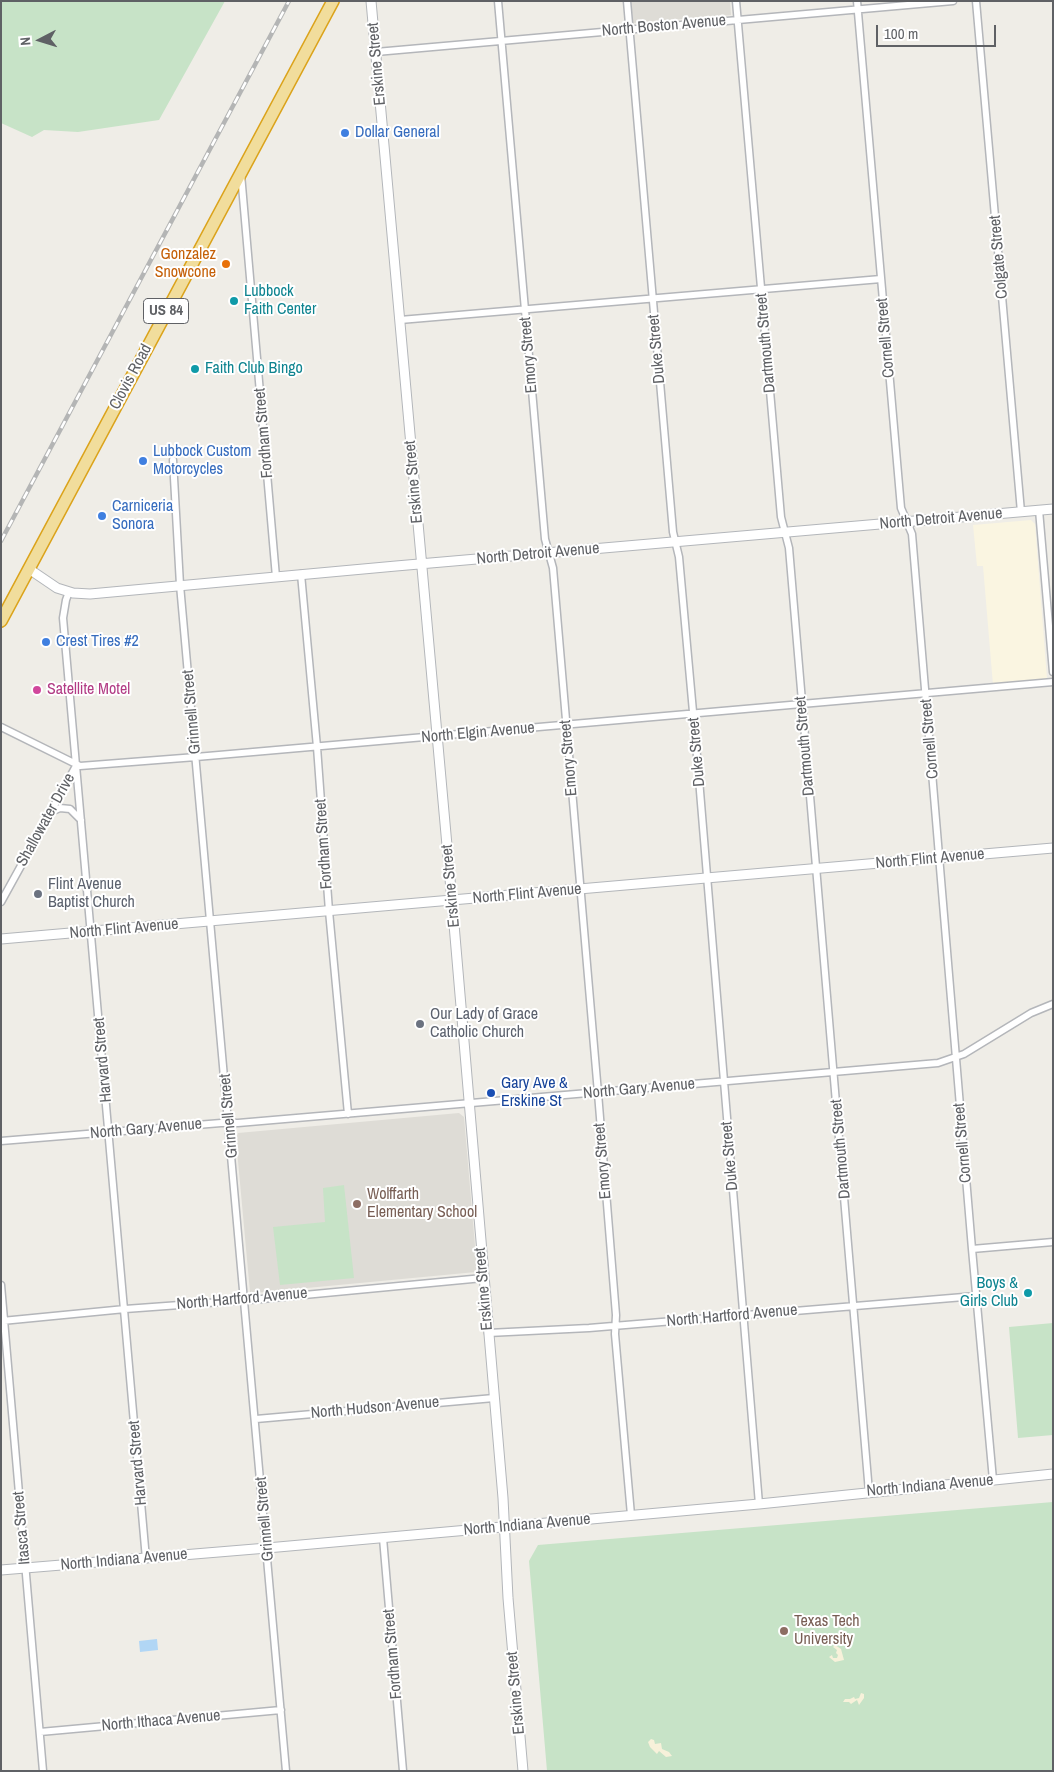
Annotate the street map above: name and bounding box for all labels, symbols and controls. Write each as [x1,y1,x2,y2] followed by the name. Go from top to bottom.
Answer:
[601,11,727,41] street label: North Boston Avenue
[15,15,65,65] north arrow
[879,15,999,47] scale bar
[364,22,390,106] street label: Erskine Street
[884,23,918,44] text: 100 m
[16,36,34,46] text: N
[355,123,440,143] place label: Dollar General
[339,127,351,139] marker: Dollar General
[986,214,1012,300] street label: Colgate Street
[155,245,216,283] place label: Gonzalez Snowcone
[220,258,232,270] marker: Gonzalez Snowcone
[244,282,316,320] place label: Lubbock Faith Center
[752,292,780,394] street label: Dartmouth Street
[228,295,240,307] marker: Lubbock Faith Center
[873,297,899,379] street label: Cornell Street
[144,298,188,324] road number: US 84
[644,314,670,384] street label: Duke Street
[516,316,542,394] street label: Emory Street
[106,341,156,413] street label: Clovis Road
[205,359,303,379] place label: Faith Club Bingo
[189,363,201,375] marker: Faith Club Bingo
[250,387,278,479] street label: Fordham Street
[401,440,427,524] street label: Erskine Street
[153,442,251,480] place label: Lubbock Custom Motorcycles
[137,455,149,467] marker: Lubbock Custom Motorcycles
[112,497,173,535] place label: Carniceria Sonora
[879,504,1003,534] street label: North Detroit Avenue
[96,510,108,522] marker: Carniceria Sonora
[476,539,600,569] street label: North Detroit Avenue
[56,632,139,652] place label: Crest Tires #2
[40,636,52,648] marker: Crest Tires #2
[179,669,205,755] street label: Grinnell Street
[47,680,130,700] place label: Satellite Motel
[31,684,43,696] marker: Satellite Motel
[791,695,819,797] street label: Dartmouth Street
[917,698,943,780] street label: Cornell Street
[684,717,710,787] street label: Duke Street
[421,718,535,748] street label: North Elgin Avenue
[556,719,582,797] street label: Emory Street
[13,770,79,870] street label: Shallowater Drive
[311,798,337,890] street label: Fordham Street
[438,844,464,928] street label: Erskine Street
[875,845,985,873] street label: North Flint Avenue
[48,875,135,913] place label: Flint Avenue Baptist Church
[472,880,582,908] street label: North Flint Avenue
[32,888,44,900] marker: Flint Avenue Baptist Church
[69,915,179,943] street label: North Flint Avenue
[430,1005,538,1043] place label: Our Lady of Grace Catholic Church
[90,1017,116,1103] street label: Harvard Street
[414,1018,426,1030] marker: Our Lady of Grace Catholic Church
[216,1073,242,1159] street label: Grinnell Street
[501,1074,568,1112] place label: Gary Ave & Erskine St
[582,1075,696,1103] street label: North Gary Avenue
[485,1087,497,1099] marker: Gary Ave & Erskine St
[827,1098,855,1200] street label: Dartmouth Street
[950,1102,976,1184] street label: Cornell Street
[89,1115,203,1143] street label: North Gary Avenue
[717,1121,743,1191] street label: Duke Street
[590,1122,616,1200] street label: Emory Street
[367,1185,477,1223] place label: Wolffarth Elementary School
[351,1198,363,1210] marker: Wolffarth Elementary School
[471,1247,497,1331] street label: Erskine Street
[960,1274,1018,1312] place label: Boys & Girls Club
[176,1284,308,1314] street label: North Hartford Avenue
[1022,1287,1034,1299] marker: Boys & Girls Club
[666,1301,798,1331] street label: North Hartford Avenue
[310,1393,440,1423] street label: North Hudson Avenue
[125,1420,151,1506] street label: Harvard Street
[866,1471,994,1501] street label: North Indiana Avenue
[252,1476,278,1562] street label: Grinnell Street
[9,1490,35,1566] street label: Itasca Street
[463,1510,591,1540] street label: North Indiana Avenue
[60,1545,188,1575] street label: North Indiana Avenue
[379,1608,407,1700] street label: Fordham Street
[794,1612,860,1650] place label: Texas Tech University
[778,1625,790,1637] marker: Texas Tech University
[503,1651,529,1735] street label: Erskine Street
[101,1706,221,1736] street label: North Ithaca Avenue

